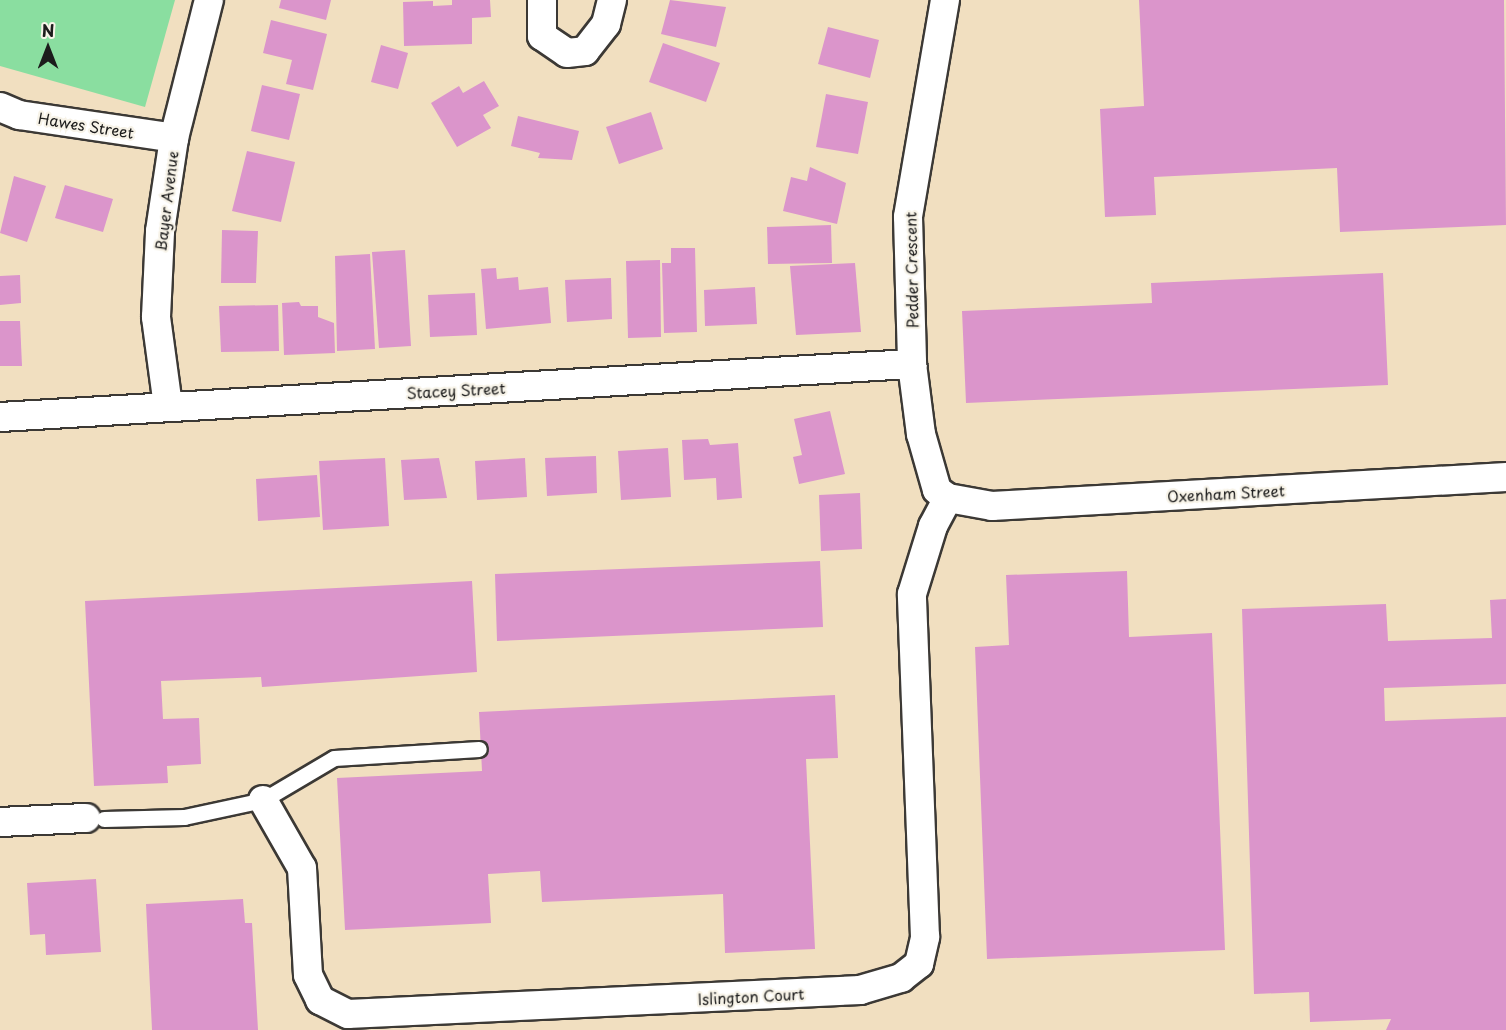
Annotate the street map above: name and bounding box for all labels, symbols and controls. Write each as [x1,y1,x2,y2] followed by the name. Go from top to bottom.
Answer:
[18,18,78,78] north arrow
[42,18,54,42] text: N
[37,109,135,141] street label: Hawes Street
[151,150,181,252] street label: Bayer Avenue
[901,211,921,329] street label: Pedder Crescent
[406,378,506,402] street label: Stacey Street
[1166,481,1286,505] street label: Oxenham Street
[697,984,805,1008] street label: Islington Court

